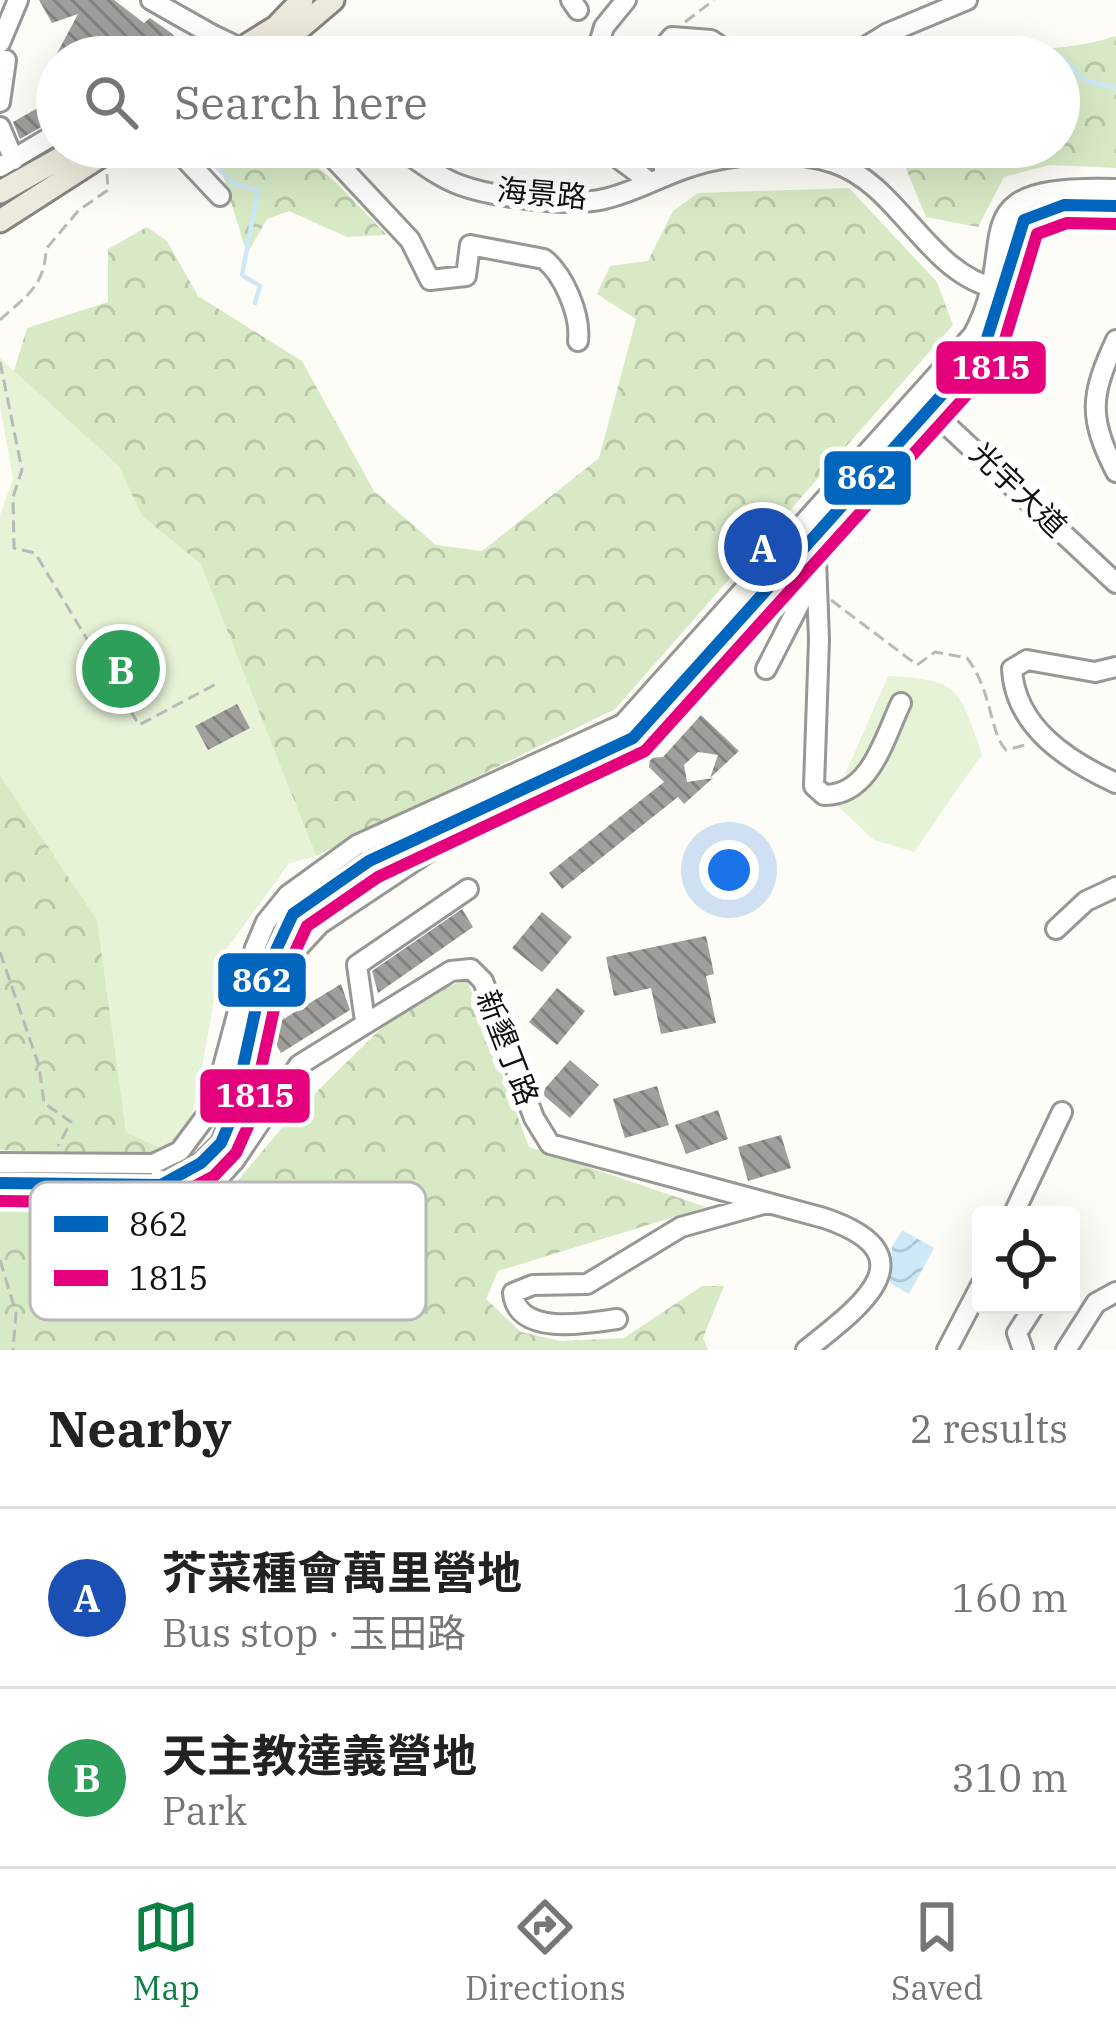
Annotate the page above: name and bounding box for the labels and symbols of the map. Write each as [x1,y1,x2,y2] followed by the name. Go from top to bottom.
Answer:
[496,169,589,216] street label: 海景路
[934,339,1048,396] line badge: 1815
[951,345,1031,388] text: 1815
[962,433,1076,545] street label: 光宇大道
[822,449,913,507] line badge: 862
[837,455,897,498] text: 862
[724,502,802,592] pin: A
[82,624,160,714] pin: B
[699,840,759,900] your location
[216,951,308,1009] line badge: 862
[232,958,292,1001] text: 862
[469,984,548,1110] street label: 新墾丁路
[198,1067,312,1125] line badge: 1815
[215,1073,295,1116] text: 1815
[30,1182,426,1320] legend
[129,1202,188,1245] text: 862
[129,1256,208,1299] text: 1815

